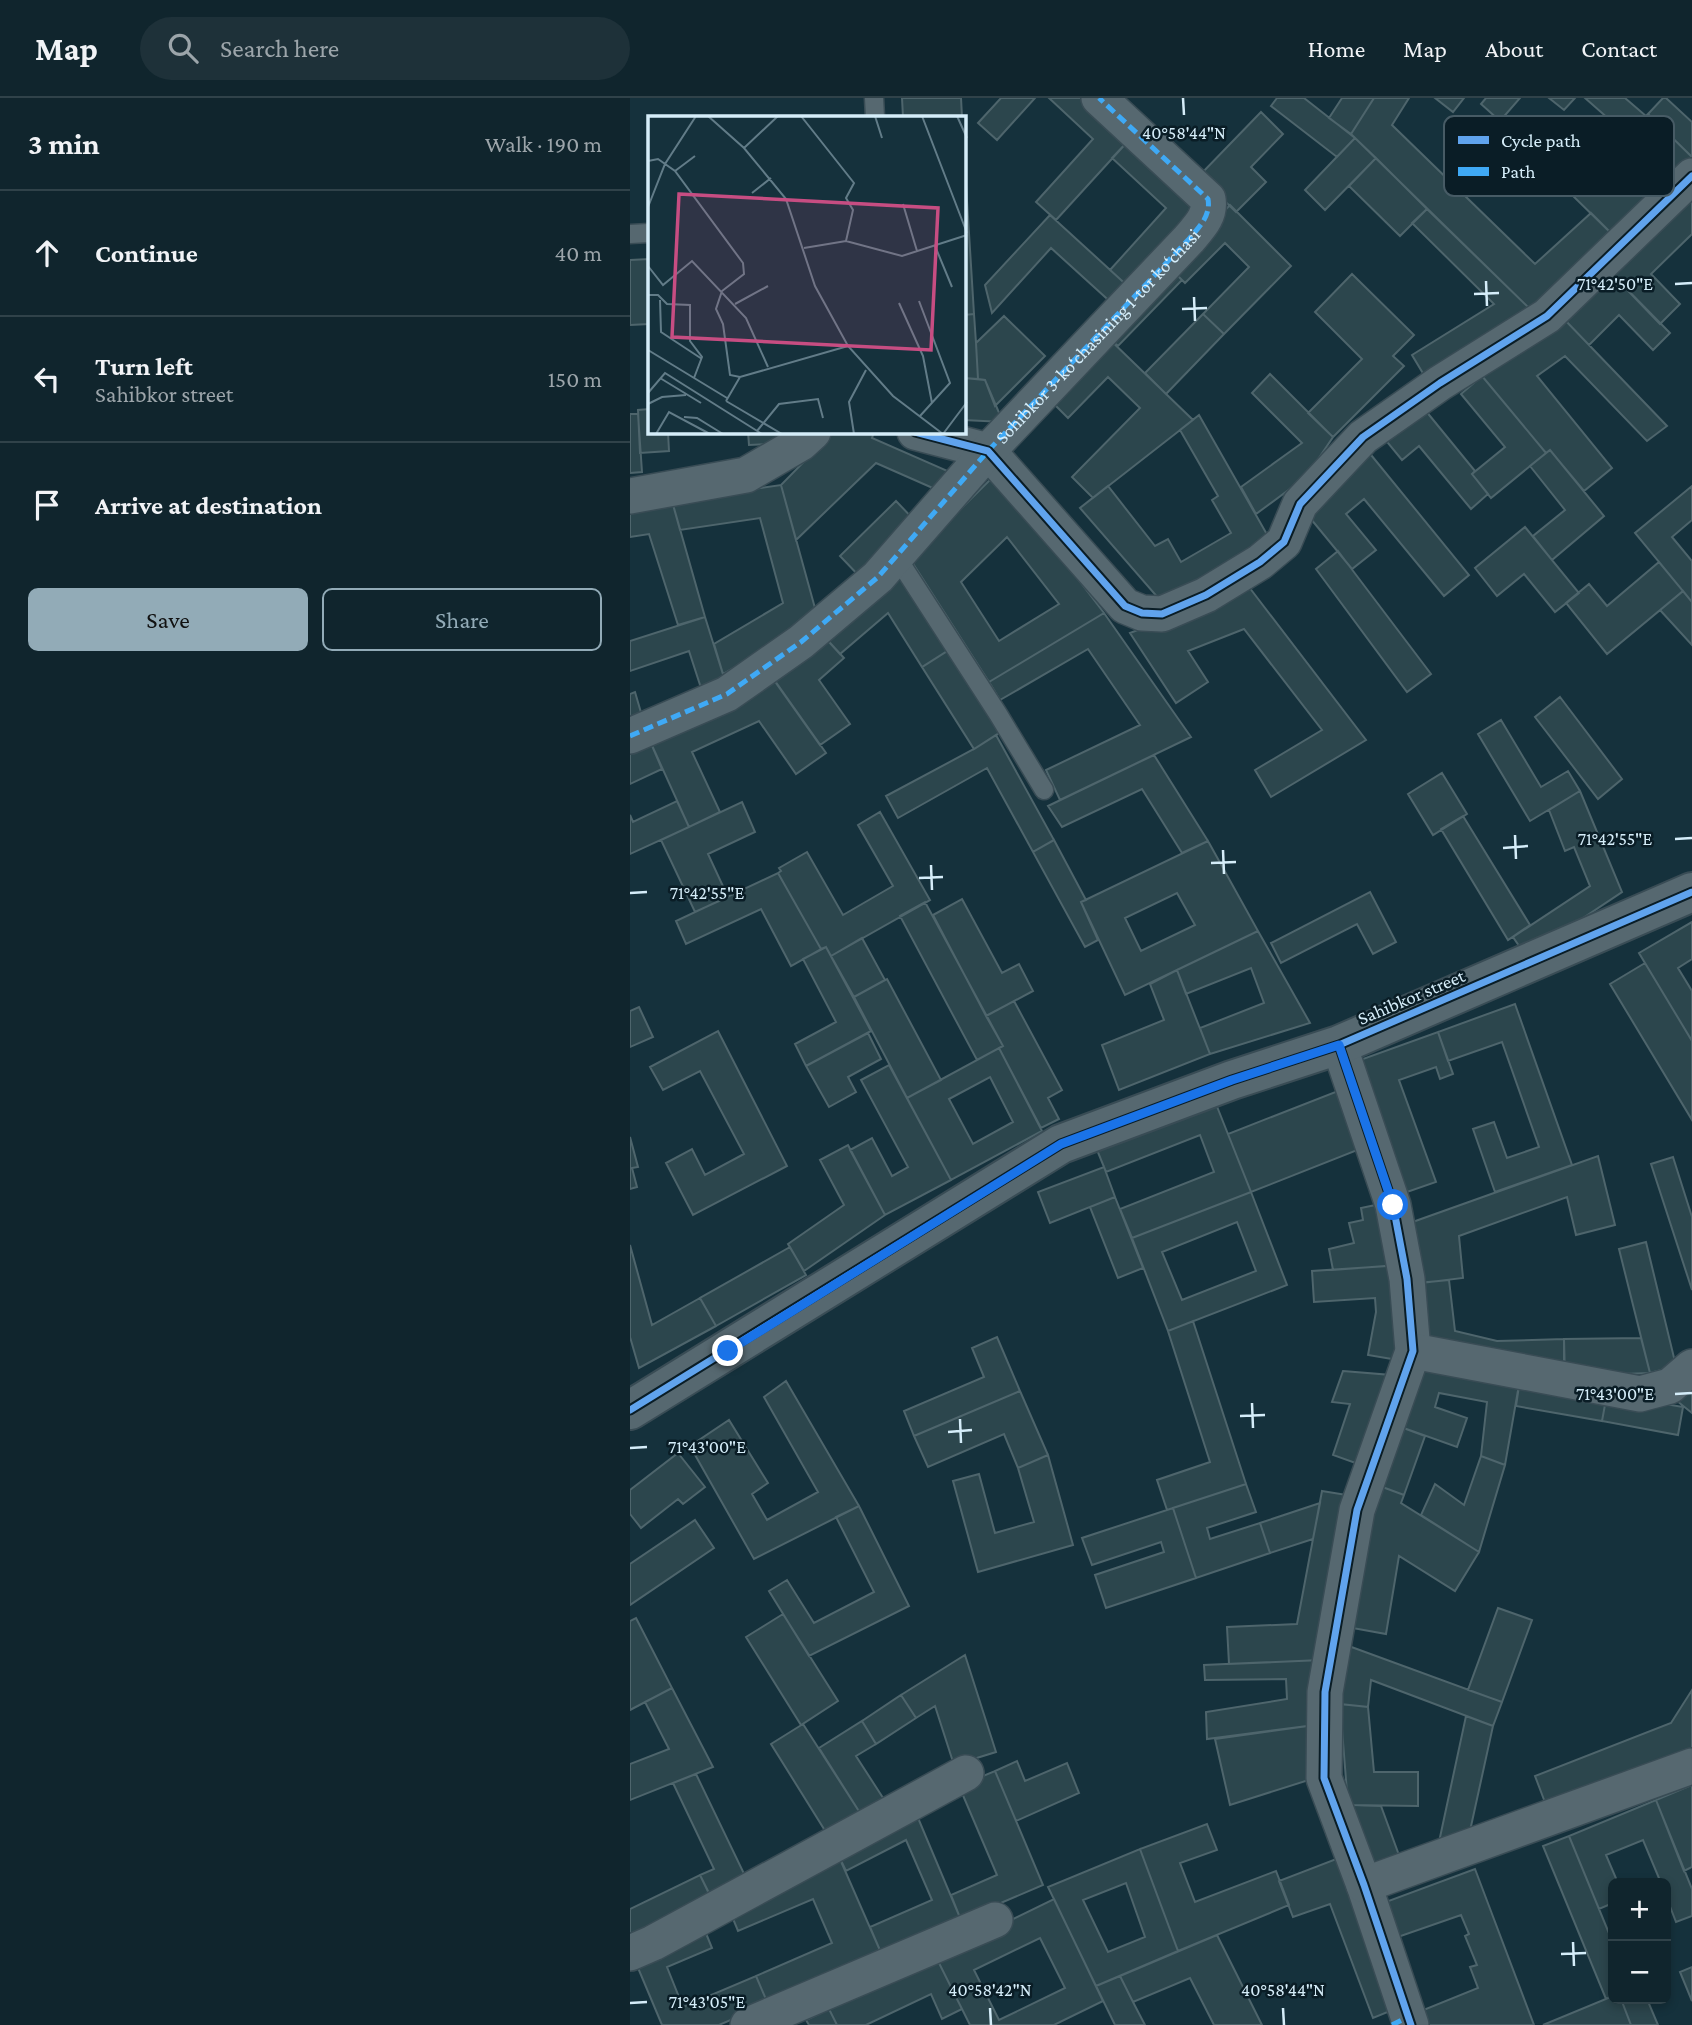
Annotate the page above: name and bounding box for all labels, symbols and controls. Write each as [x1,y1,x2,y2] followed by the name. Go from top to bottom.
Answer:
[140,17,630,80] search box
[164,29,202,67] icon: search
[35,30,98,67] text: Map
[220,34,339,63] text: Search here
[1308,35,1365,62] text: Home
[1403,35,1447,62] text: Map
[1485,35,1543,62] text: About
[1581,35,1657,62] text: Contact
[648,116,966,434] inset map
[1444,116,1674,196] legend
[1142,123,1226,143] text: 40°58'44"N
[28,127,100,160] text: 3 min
[1501,130,1581,151] text: Cycle path
[485,131,602,157] text: Walk · 190 m
[1501,161,1536,182] text: Path
[991,224,1204,448] street label: Sohibkor 3-ko‘chasining 1-tor ko‘chasi
[28,234,66,272] icon: ahead
[95,239,198,268] text: Continue
[554,240,602,266] text: 40 m
[1577,274,1653,294] text: 71°42'50"E
[95,352,193,381] text: Turn left
[28,360,66,398] icon: left
[548,366,602,392] text: 150 m
[95,381,233,407] text: Sahibkor street
[28,486,66,524] icon: arrive
[95,491,322,520] text: Arrive at destination
[28,588,308,651] button: Save
[322,588,602,651] button: Share
[1578,829,1652,849] text: 71°42'55"E
[670,883,744,903] text: 71°42'55"E
[1354,965,1468,1029] street label: Sahibkor street
[1377,1189,1408,1220] route start
[712,1335,743,1366] route end
[1576,1384,1654,1404] text: 71°43'00"E
[668,1437,746,1457] text: 71°43'00"E
[1608,1878,1671,2004] map controls
[1608,1878,1671,1941] button: +
[1608,1941,1671,2004] button: −
[948,1980,1032,2000] text: 40°58'42"N
[1241,1980,1325,2000] text: 40°58'44"N
[669,1992,745,2012] text: 71°43'05"E

